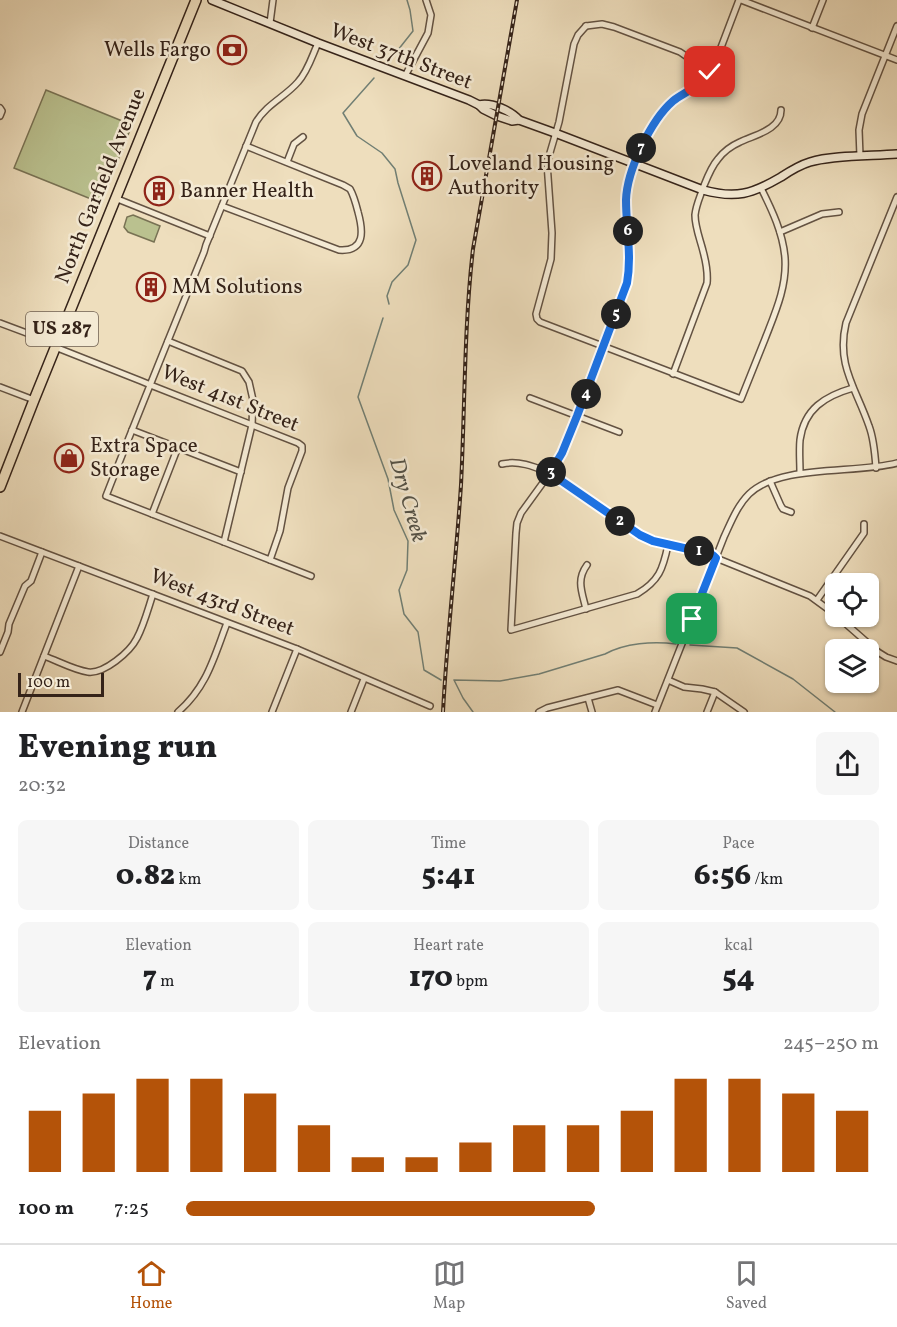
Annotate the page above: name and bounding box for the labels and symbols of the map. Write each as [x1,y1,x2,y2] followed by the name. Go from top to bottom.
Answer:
[326,17,476,97] street label: West 37th Street
[216,34,248,66] bank icon: Wells Fargo
[104,36,211,65] place label: Wells Fargo
[684,46,735,97] pin
[49,84,153,288] street label: North Garfield Avenue
[626,133,656,163] pin: 7
[448,150,614,203] place label: Loveland Housing Authority
[411,160,443,192] building icon: Loveland Housing Authority
[143,175,175,207] building icon: Banner Health
[180,177,314,206] place label: Banner Health
[613,216,643,246] pin: 6
[135,271,167,303] building icon: MM Solutions
[172,273,302,302] place label: MM Solutions
[601,299,631,329] pin: 5
[26,312,98,346] road number: US 287
[157,358,303,440] street label: West 41st Street
[571,379,601,409] pin: 4
[90,432,198,485] place label: Extra Space Storage
[53,442,85,474] shop icon: Extra Space Storage
[380,454,434,546] water label: Dry Creek
[536,457,566,487] pin: 3
[605,506,635,536] pin: 2
[684,536,714,566] pin: 1
[146,562,298,644] street label: West 43rd Street
[666,593,717,644] pin
[18,670,104,698] scale bar

